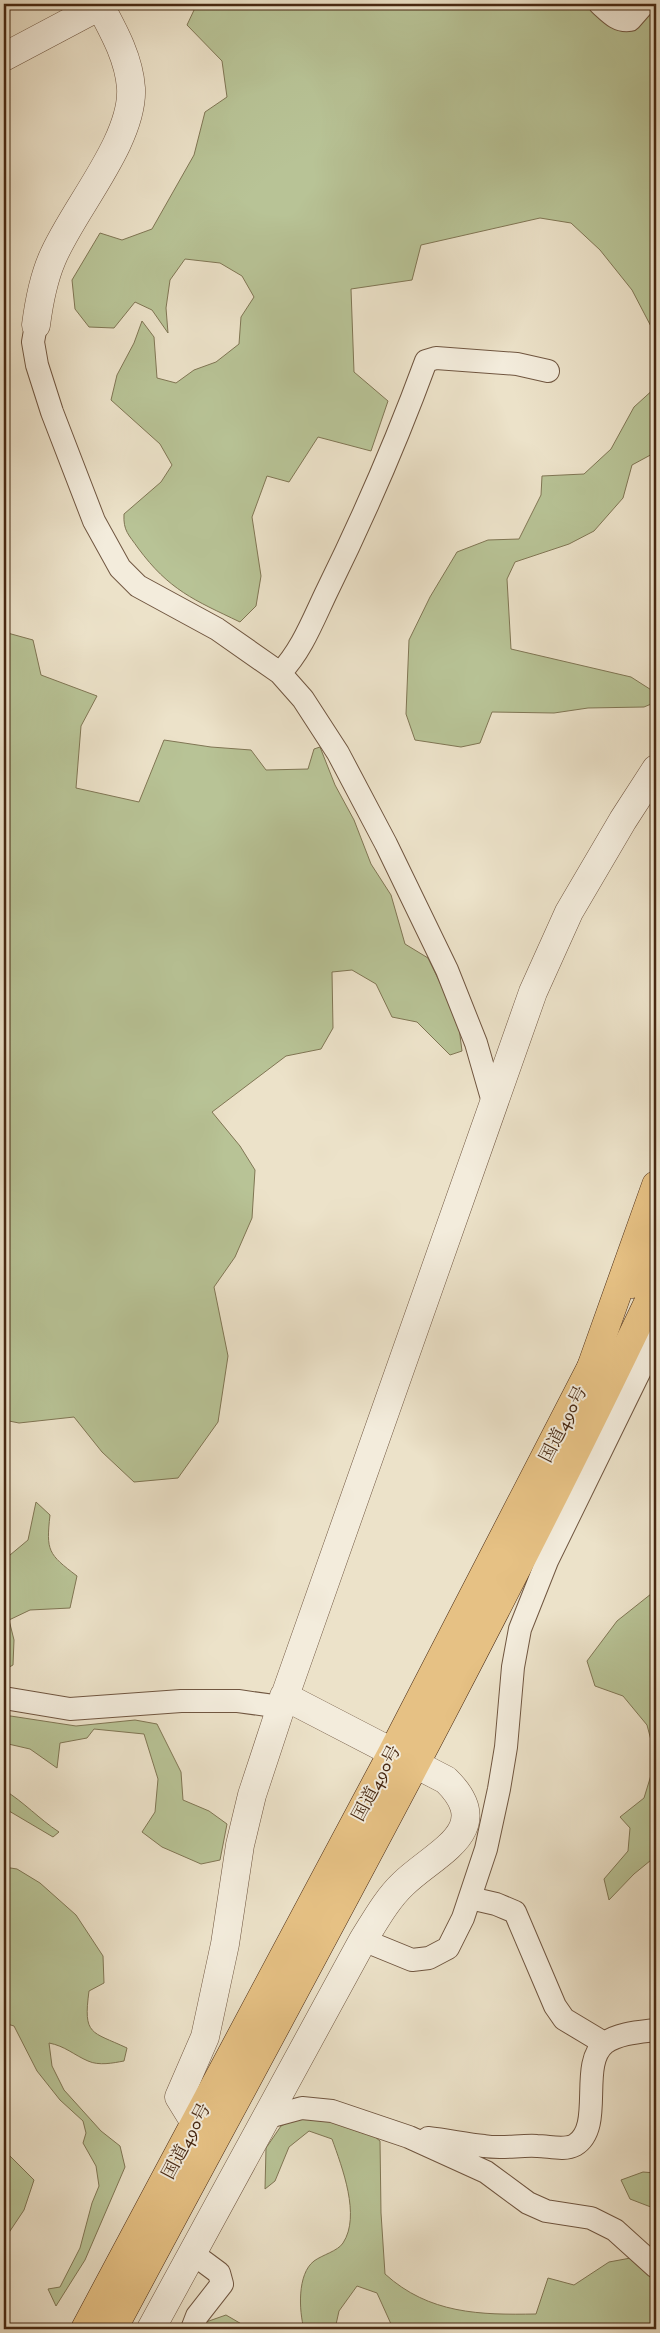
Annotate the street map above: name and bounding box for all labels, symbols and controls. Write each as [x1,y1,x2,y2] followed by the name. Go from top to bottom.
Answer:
[535,1382,593,1466] street label: 国道490号
[348,1742,406,1825] street label: 国道490号
[158,2100,216,2183] street label: 国道490号

